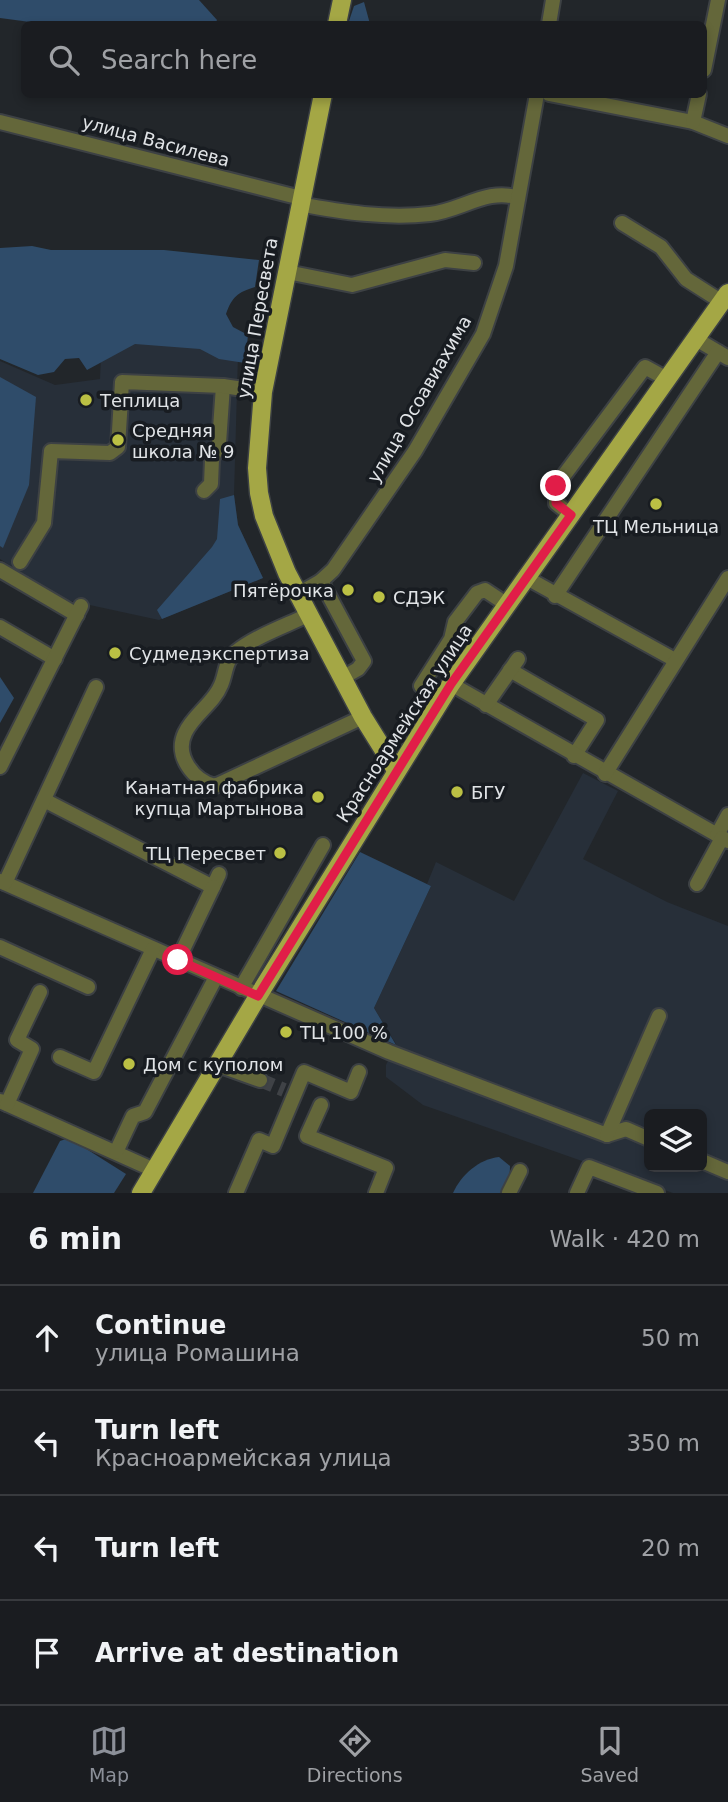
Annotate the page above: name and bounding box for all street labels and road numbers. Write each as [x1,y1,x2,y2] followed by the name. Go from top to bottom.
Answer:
[80,111,232,171] street label: улица Василева
[233,236,281,400] street label: улица Пересвета
[363,312,475,486] street label: улица Осоавиахима
[332,620,476,826] street label: Красноармейская улица

